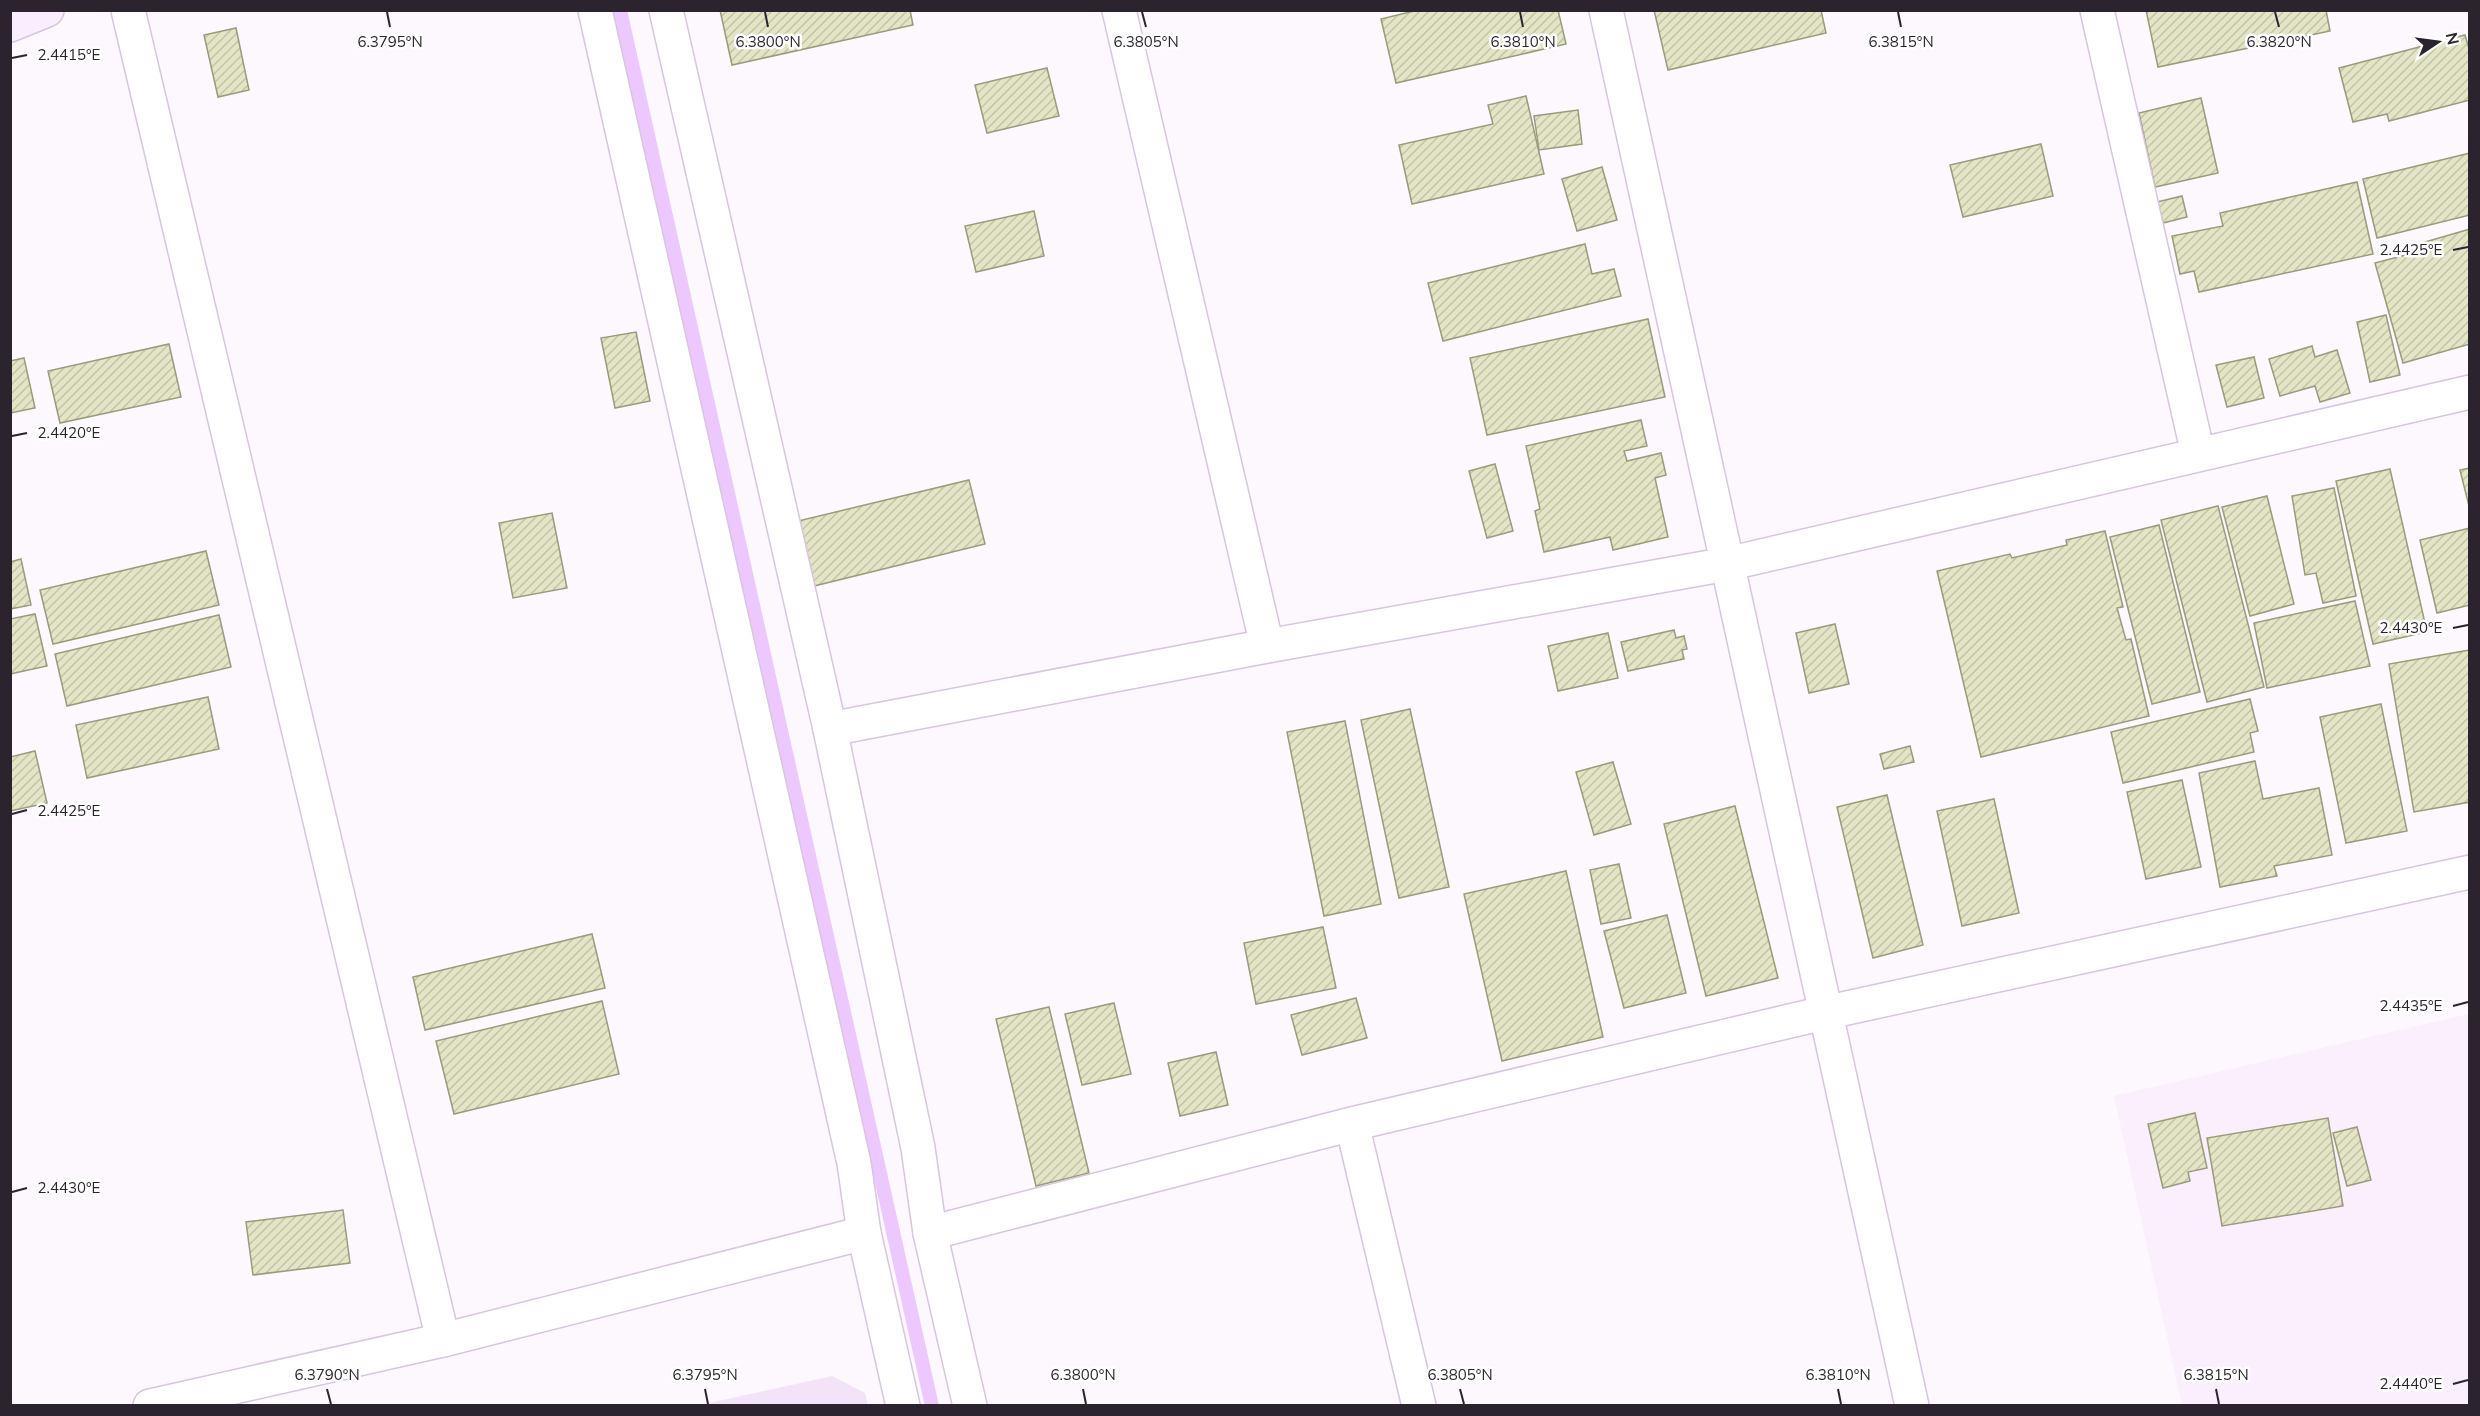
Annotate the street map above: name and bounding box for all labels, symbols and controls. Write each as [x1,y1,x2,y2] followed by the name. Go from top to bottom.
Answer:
[2408,12,2468,72] north arrow
[2442,30,2464,47] text: N
[357,32,423,51] text: 6.3795°N
[735,32,801,51] text: 6.3800°N
[1113,32,1179,51] text: 6.3805°N
[1490,32,1556,51] text: 6.3810°N
[1868,32,1934,51] text: 6.3815°N
[2246,32,2312,51] text: 6.3820°N
[38,45,101,64] text: 2.4415°E
[2380,240,2443,259] text: 2.4425°E
[38,423,101,442] text: 2.4420°E
[2380,618,2443,637] text: 2.4430°E
[38,801,101,820] text: 2.4425°E
[2380,996,2443,1015] text: 2.4435°E
[38,1178,101,1197] text: 2.4430°E
[294,1365,360,1384] text: 6.3790°N
[672,1365,738,1384] text: 6.3795°N
[1050,1365,1116,1384] text: 6.3800°N
[1427,1365,1493,1384] text: 6.3805°N
[1805,1365,1871,1384] text: 6.3810°N
[2183,1365,2249,1384] text: 6.3815°N
[2380,1374,2443,1393] text: 2.4440°E

